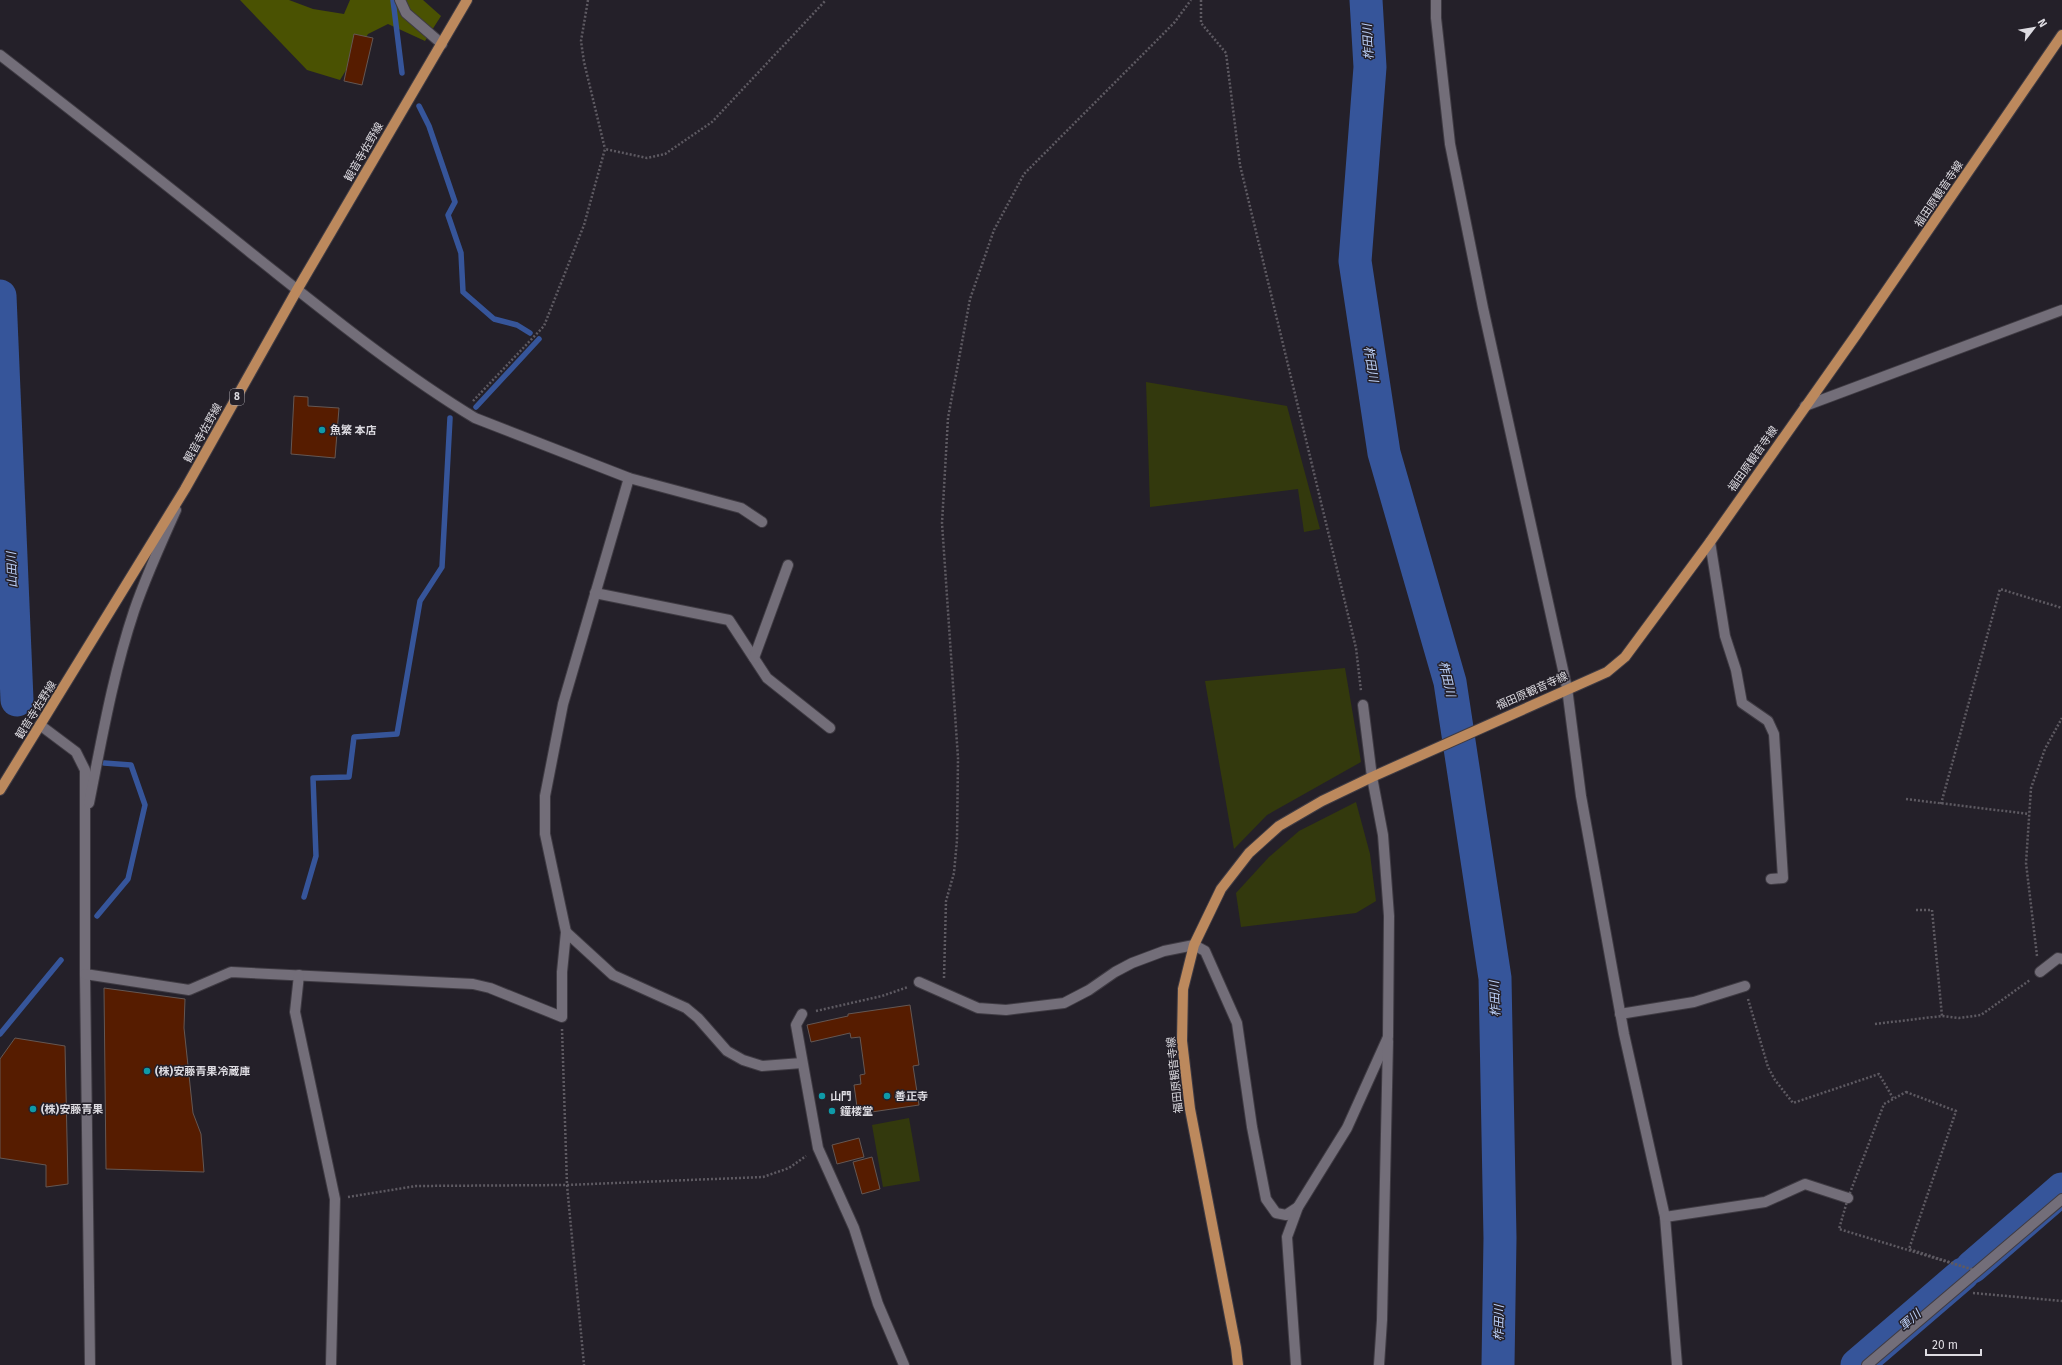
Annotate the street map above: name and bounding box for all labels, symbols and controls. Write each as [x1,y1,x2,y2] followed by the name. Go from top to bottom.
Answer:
[2014,8,2054,48] north arrow
[2035,17,2050,30] text: N
[1360,22,1376,60] water label: 柞田川
[342,120,386,184] street label: 観音寺佐野線
[1912,158,1966,230] street label: 福田原観音寺線
[1361,345,1381,385] water label: 柞田川
[230,389,244,405] road number: 8
[181,401,225,465] street label: 観音寺佐野線
[330,424,377,437] place label: 魚繁 本店
[1726,424,1780,494] street label: 福田原観音寺線
[317,425,327,435] marker: 魚繁 本店
[4,550,20,588] water label: 山田川
[1436,660,1458,700] water label: 柞田川
[1494,669,1570,713] street label: 福田原観音寺線
[13,679,59,741] street label: 観音寺佐野線
[1487,979,1503,1017] water label: 柞田川
[1165,1036,1185,1114] street label: 福田原観音寺線
[155,1065,250,1078] place label: (株)安藤青果冷蔵庫
[142,1066,152,1076] marker: (株)安藤青果冷蔵庫
[830,1090,852,1103] place label: 山門
[895,1090,928,1103] place label: 善正寺
[817,1091,827,1101] marker: 山門
[882,1091,892,1101] marker: 善正寺
[41,1103,103,1116] place label: (株)安藤青果
[28,1104,38,1114] marker: (株)安藤青果
[840,1105,873,1118] place label: 鐘楼堂
[827,1106,837,1116] marker: 鐘楼堂
[1492,1303,1506,1341] water label: 柞田川
[1896,1306,1925,1333] water label: 軍川
[1926,1331,1981,1357] scale bar
[1932,1338,1958,1352] text: 20 m

